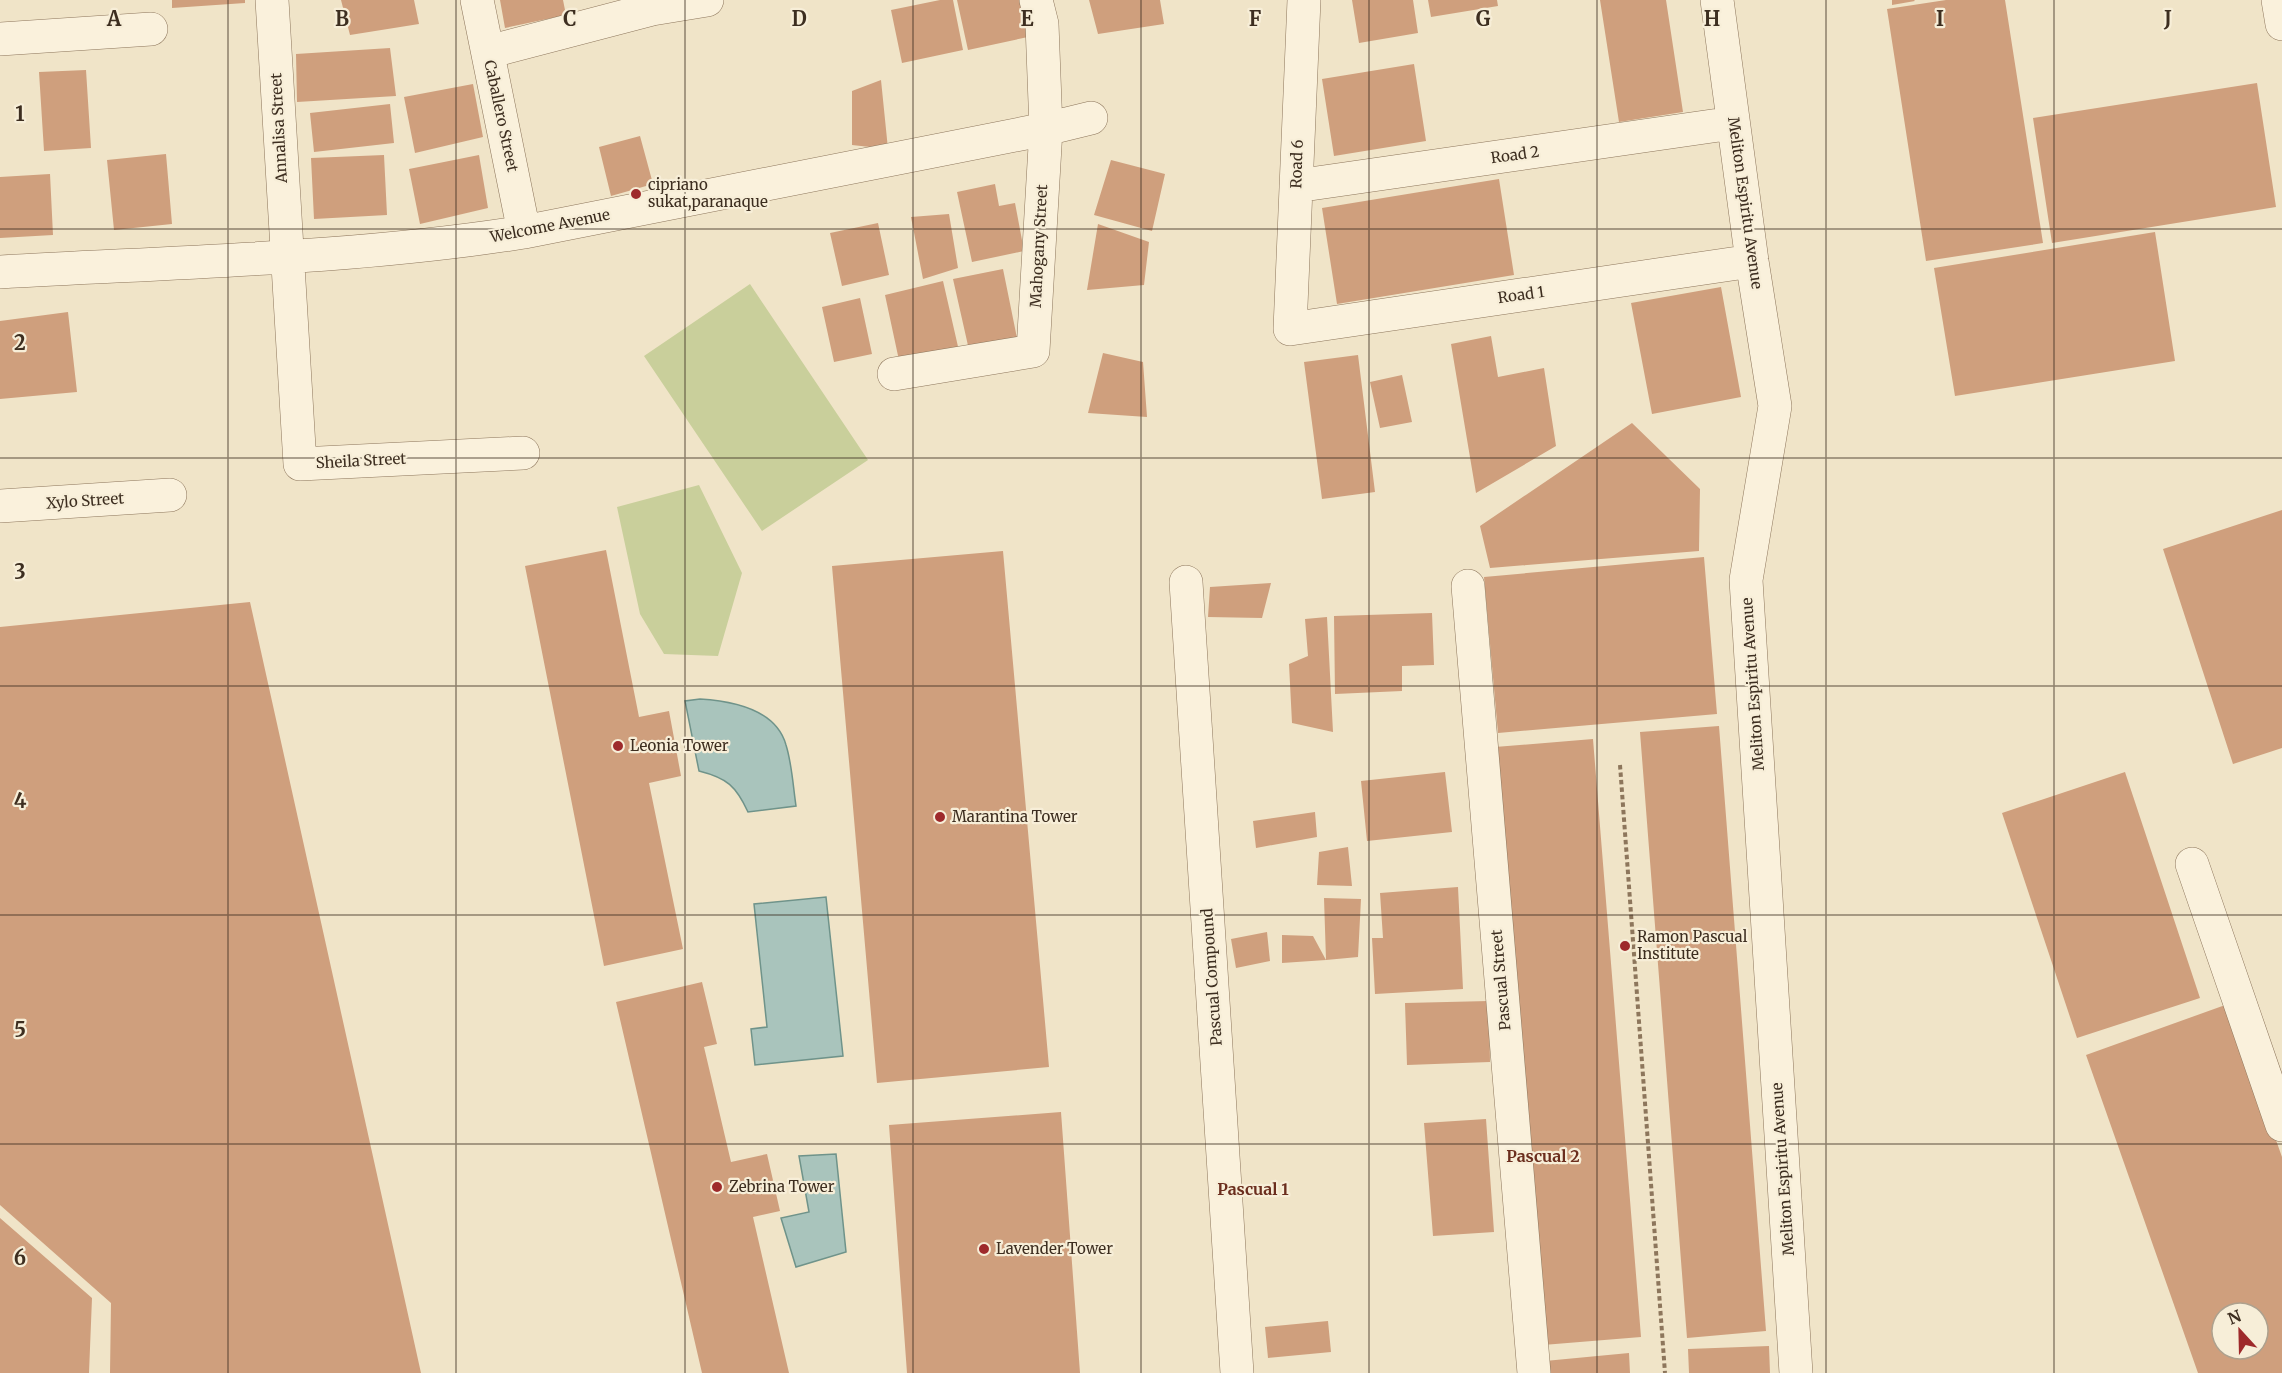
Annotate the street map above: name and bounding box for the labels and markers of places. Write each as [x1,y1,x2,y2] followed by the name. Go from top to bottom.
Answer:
[648,175,768,211] place label: cipriano sukat,paranaque
[629,187,643,201] marker: cipriano sukat,paranaque
[630,736,729,755] place label: Leonia Tower
[611,739,625,753] marker: Leonia Tower
[952,807,1078,826] place label: Marantina Tower
[933,810,947,824] marker: Marantina Tower
[1637,927,1748,963] place label: Ramon Pascual Institute
[1618,939,1632,953] marker: Ramon Pascual Institute
[729,1177,835,1196] place label: Zebrina Tower
[710,1180,724,1194] marker: Zebrina Tower
[996,1239,1113,1258] place label: Lavender Tower
[977,1242,991,1256] marker: Lavender Tower

